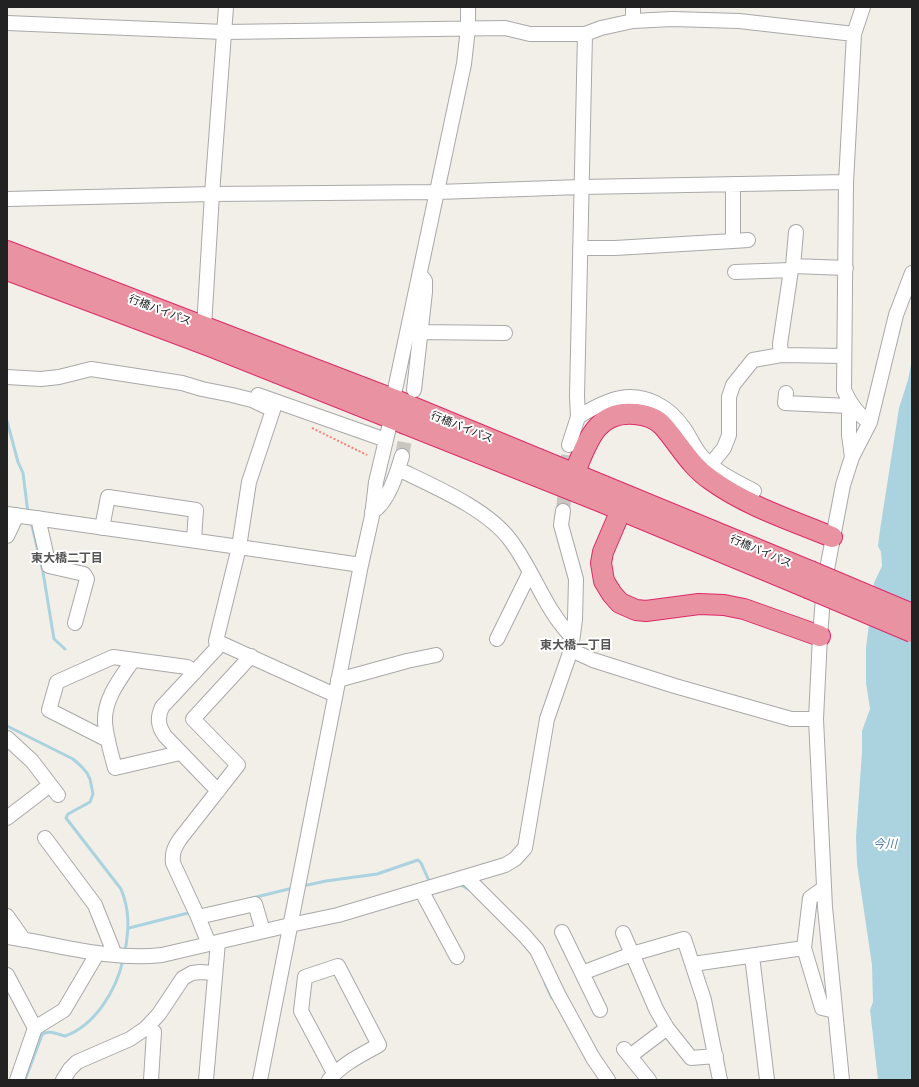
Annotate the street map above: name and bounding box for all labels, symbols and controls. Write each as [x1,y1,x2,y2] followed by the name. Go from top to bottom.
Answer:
[127,292,193,328] street label: 行橋バイパス
[429,409,495,445] street label: 行橋バイパス
[728,532,794,570] street label: 行橋バイパス
[31,551,103,565] district label: 東大橋二丁目
[540,638,612,652] district label: 東大橋一丁目
[873,837,897,851] water label: 今川

